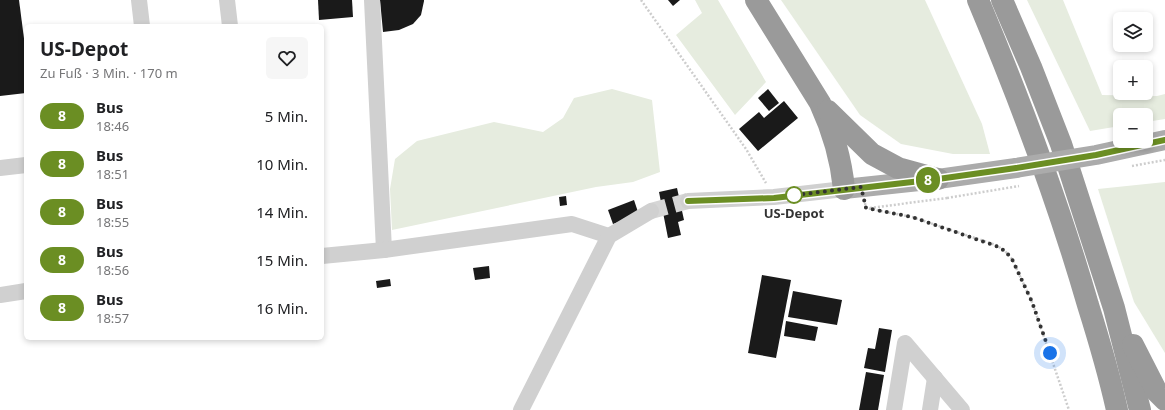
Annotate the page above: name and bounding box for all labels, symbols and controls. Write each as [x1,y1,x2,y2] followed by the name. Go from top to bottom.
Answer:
[1113,12,1153,148] map controls
[1113,12,1153,52] button: layers
[40,36,128,62] text: US-Depot
[266,37,308,79] button: heart
[1113,60,1153,100] button: +
[40,64,178,82] text: Zu Fuß · 3 Min. · 170 m
[96,97,123,117] text: Bus
[58,106,66,125] text: 8
[265,106,308,126] text: 5 Min.
[1113,108,1153,148] button: −
[96,117,129,135] text: 18:46
[96,145,123,165] text: Bus
[58,154,66,173] text: 8
[256,154,308,174] text: 10 Min.
[96,165,129,183] text: 18:51
[915,167,941,193] line badge: 8
[924,170,932,189] text: 8
[785,186,803,204] marker: US-Depot
[96,193,123,213] text: Bus
[58,202,66,221] text: 8
[256,202,308,222] text: 14 Min.
[764,204,825,222] place label: US-Depot
[96,213,129,231] text: 18:55
[96,241,123,261] text: Bus
[58,250,66,269] text: 8
[256,250,308,270] text: 15 Min.
[96,261,129,279] text: 18:56
[96,289,123,309] text: Bus
[58,298,66,317] text: 8
[256,298,308,318] text: 16 Min.
[96,309,129,327] text: 18:57
[1040,343,1060,363] your location

